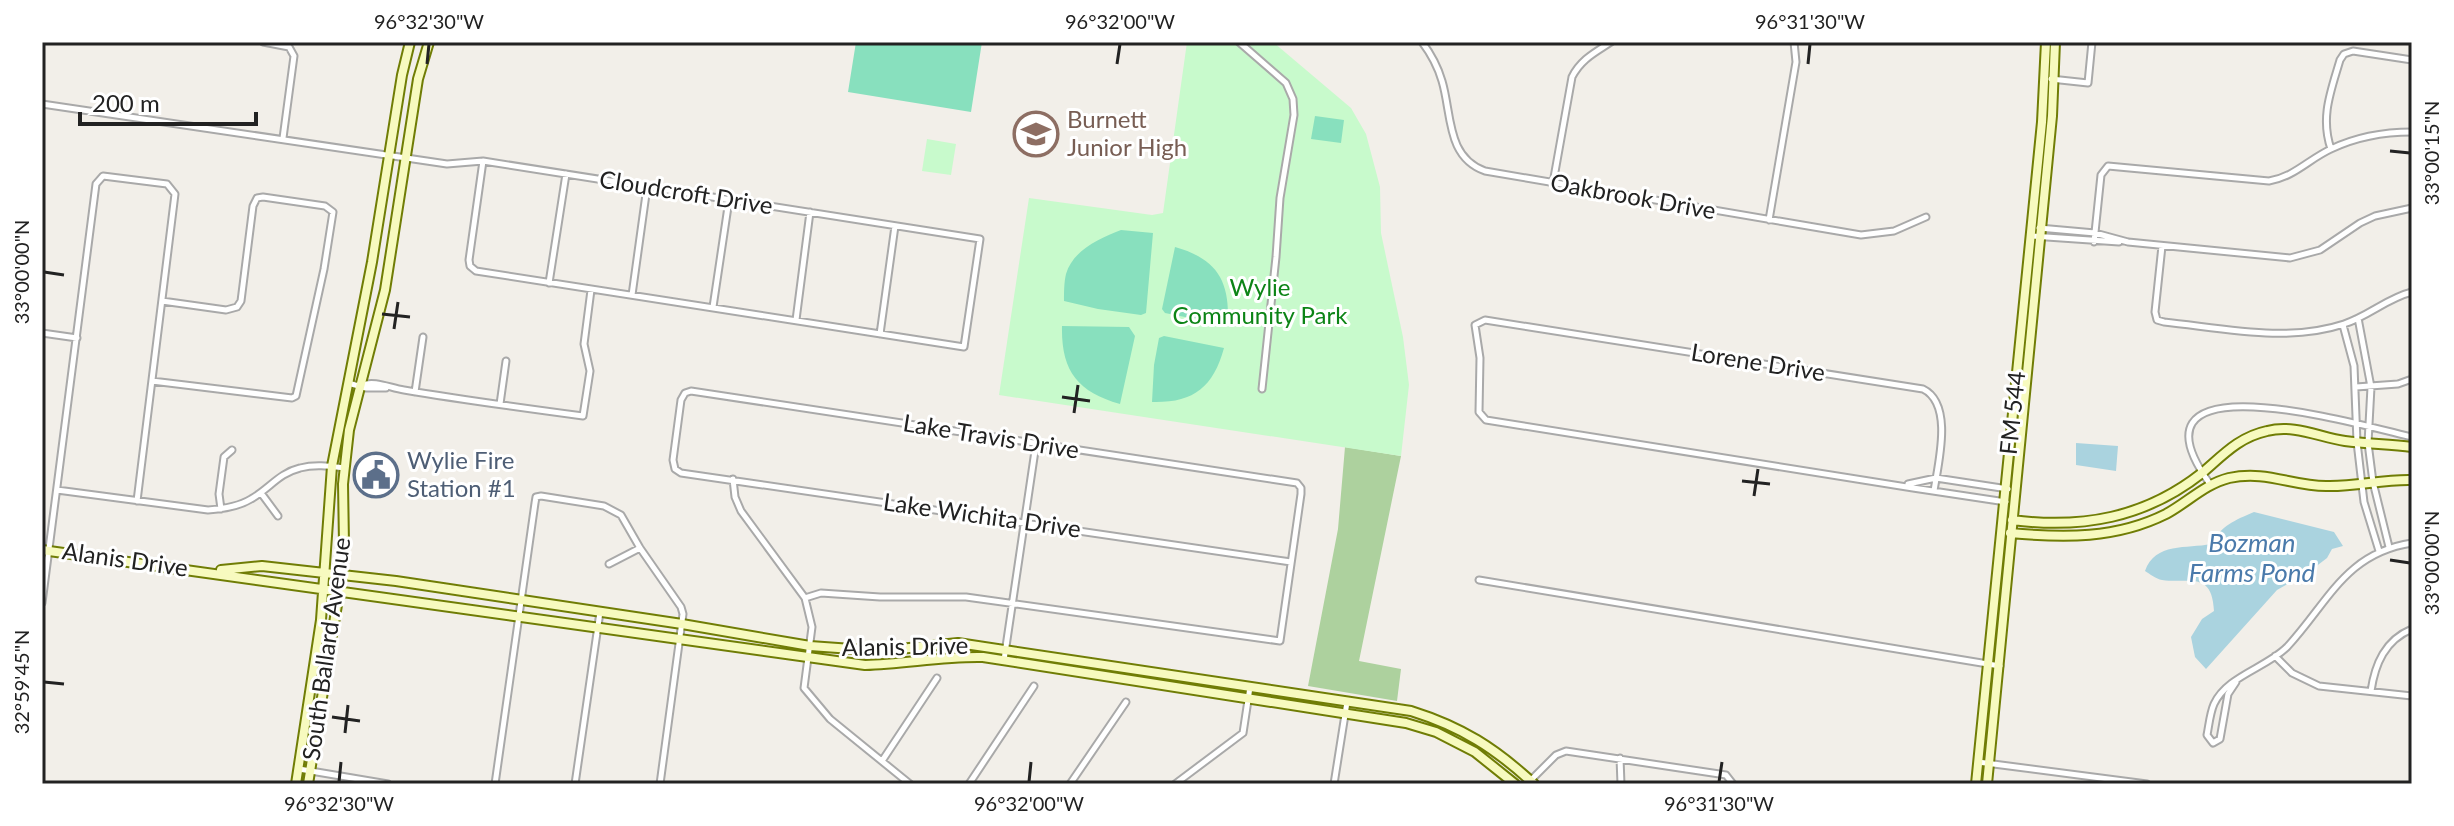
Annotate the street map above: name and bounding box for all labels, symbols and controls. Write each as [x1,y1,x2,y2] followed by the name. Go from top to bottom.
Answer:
[374,9,484,33] text: 96°32'30"W
[1065,9,1175,33] text: 96°32'00"W
[1755,9,1865,33] text: 96°31'30"W
[80,76,256,126] scale bar
[92,88,160,117] text: 200 m
[2419,101,2443,205] text: 33°00'15"N
[1067,104,1187,161] place label: Burnett Junior High
[1012,110,1060,158] school or university icon: Burnett Junior High
[598,164,775,220] street label: Cloudcroft Drive
[1548,167,1718,224] street label: Oakbrook Drive
[9,220,33,324] text: 33°00'00"N
[1173,272,1348,329] park label: Wylie Community Park
[1689,337,1827,386] street label: Lorene Drive
[1993,370,2030,456] street label: FM 544
[901,407,1081,464] street label: Lake Travis Drive
[407,445,516,502] place label: Wylie Fire Station #1
[352,451,400,499] public building icon: Wylie Fire Station #1
[882,486,1083,543] street label: Lake Wichita Drive
[2419,511,2443,615] text: 33°00'00"N
[2189,526,2315,588] water label: Bozman Farms Pond
[60,535,190,582] street label: Alanis Drive
[295,535,356,762] street label: South Ballard Avenue
[9,630,33,734] text: 32°59'45"N
[841,630,969,661] street label: Alanis Drive
[284,791,394,815] text: 96°32'30"W
[974,791,1084,815] text: 96°32'00"W
[1664,791,1774,815] text: 96°31'30"W

